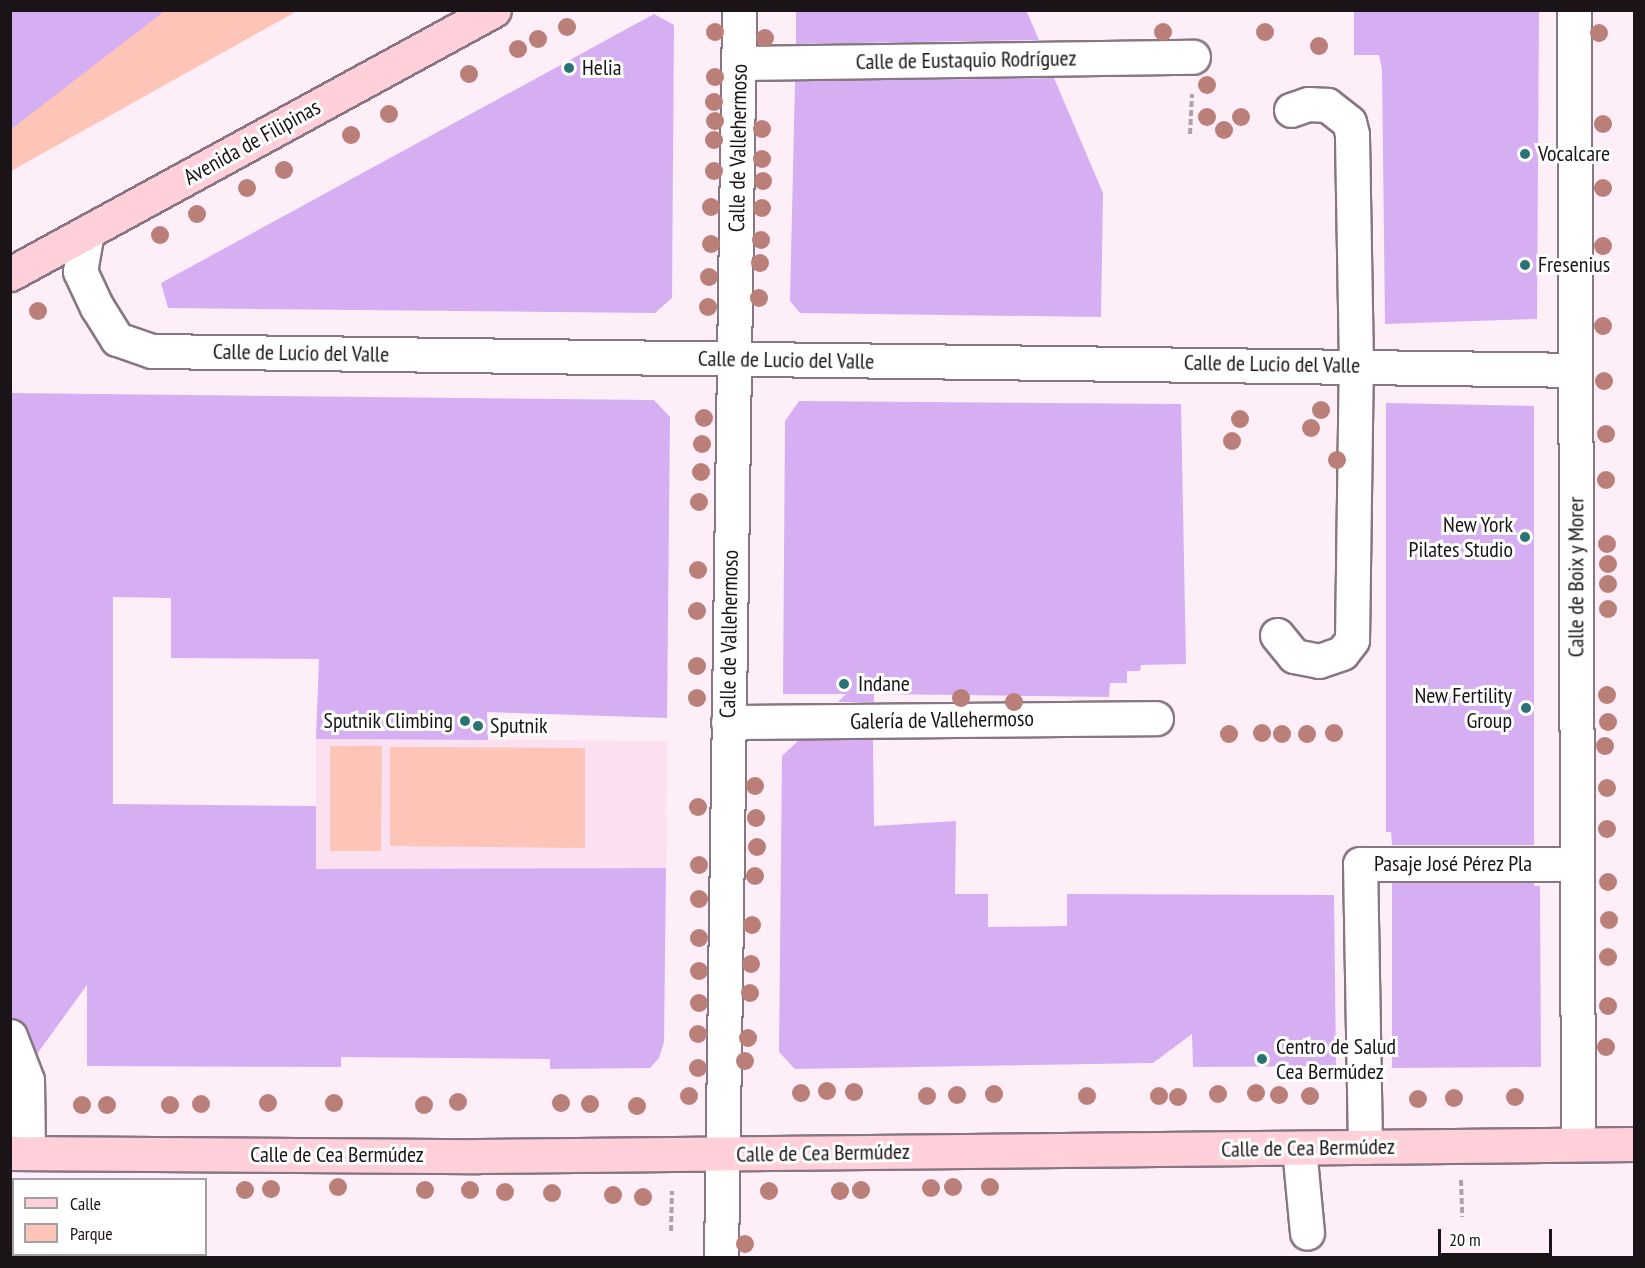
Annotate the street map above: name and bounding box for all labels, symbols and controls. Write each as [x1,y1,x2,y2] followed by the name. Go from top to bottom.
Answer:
[856,45,1076,75] street label: Calle de Eustaquio Rodríguez
[582,55,622,81] place label: Helia
[560,59,578,77] marker: Helia
[723,63,753,233] street label: Calle de Vallehermoso
[179,94,325,190] street label: Avenida de Filipinas
[1538,141,1610,167] place label: Vocalcare
[1516,145,1534,163] marker: Vocalcare
[1538,252,1610,278] place label: Fresenius
[1516,256,1534,274] marker: Fresenius
[212,338,390,368] street label: Calle de Lucio del Valle
[697,345,875,375] street label: Calle de Lucio del Valle
[1183,349,1361,379] street label: Calle de Lucio del Valle
[1563,496,1589,658] street label: Calle de Boix y Morer
[1409,511,1513,562] place label: New York Pilates Studio
[1518,530,1532,544] marker: New York Pilates Studio
[714,549,744,719] street label: Calle de Vallehermoso
[858,671,910,697] place label: Indane
[835,675,853,693] marker: Indane
[1414,682,1512,734] place label: New Fertility Group
[1517,699,1535,717] marker: New Fertility Group
[850,705,1034,735] street label: Galería de Vallehermoso
[323,708,453,734] place label: Sputnik Climbing
[490,713,548,739] place label: Sputnik
[458,714,472,728] marker: Sputnik Climbing
[471,719,485,733] marker: Sputnik
[1374,851,1532,877] street label: Pasaje José Pérez Pla
[1276,1033,1396,1084] place label: Centro de Salud Cea Bermúdez
[1253,1050,1271,1068] marker: Centro de Salud Cea Bermúdez
[1221,1133,1395,1163] street label: Calle de Cea Bermúdez
[736,1138,910,1168] street label: Calle de Cea Bermúdez
[250,1142,424,1168] street label: Calle de Cea Bermúdez
[12,1178,207,1256] legend
[70,1192,101,1215] text: Calle
[1441,1217,1555,1255] scale bar
[70,1222,113,1245] text: Parque
[1449,1228,1481,1251] text: 20 m

